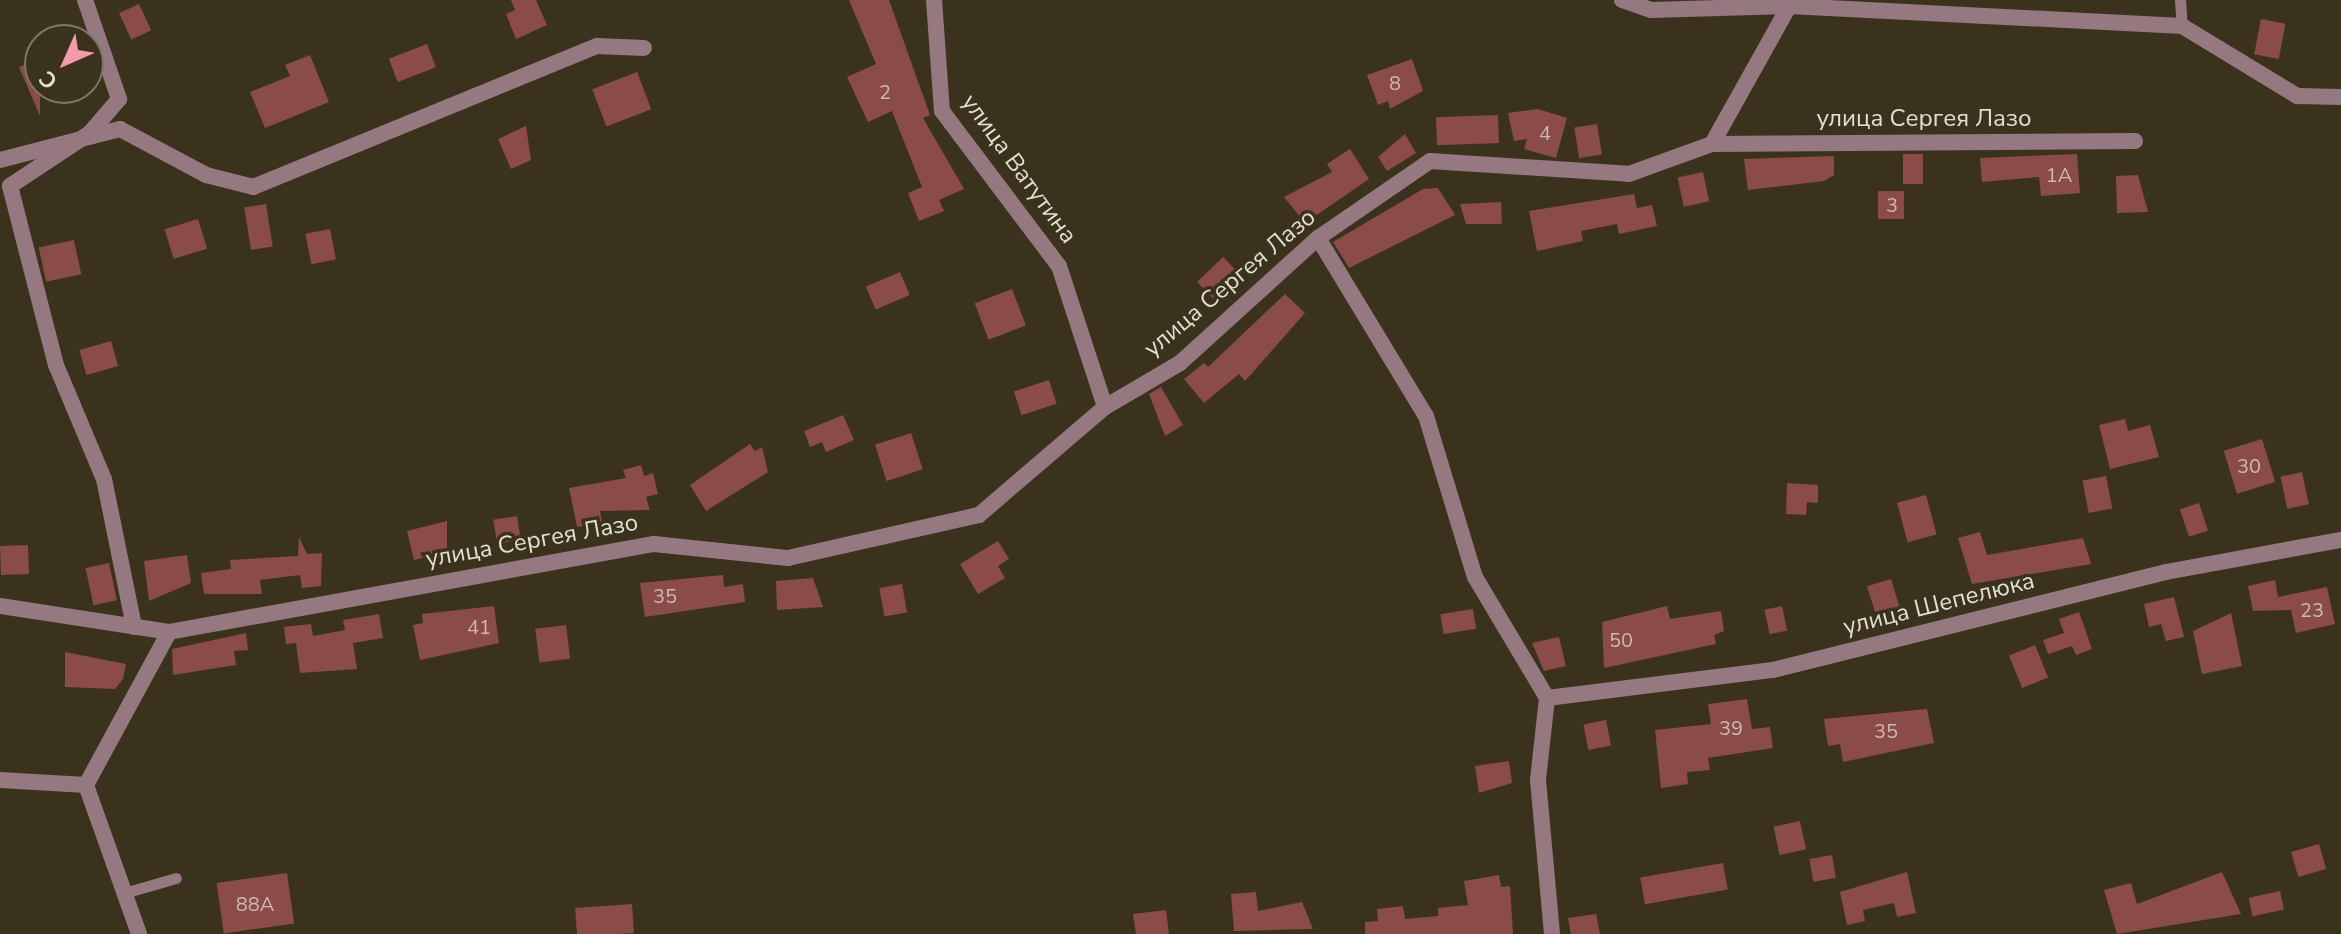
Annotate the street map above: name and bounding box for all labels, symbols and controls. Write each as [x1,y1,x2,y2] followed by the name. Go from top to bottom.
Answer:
[24,24,104,104] north arrow
[33,64,64,95] text: С
[1389,71,1401,95] house number: 8
[879,80,891,104] house number: 2
[955,89,1083,249] street label: улица Ватутина
[1816,105,2032,133] street label: улица Сергея Лазо
[1539,121,1551,145] house number: 4
[2046,163,2072,187] house number: 1А
[1886,193,1898,217] house number: 3
[1138,203,1322,363] street label: улица Сергея Лазо
[2237,454,2261,478] house number: 30
[424,508,640,574] street label: улица Сергея Лазо
[1840,566,2038,642] street label: улица Шепелюка
[653,584,677,608] house number: 35
[2300,598,2324,622] house number: 23
[467,615,491,639] house number: 41
[1609,628,1633,652] house number: 50
[1719,716,1743,740] house number: 39
[1874,719,1898,743] house number: 35
[236,892,274,916] house number: 88А

